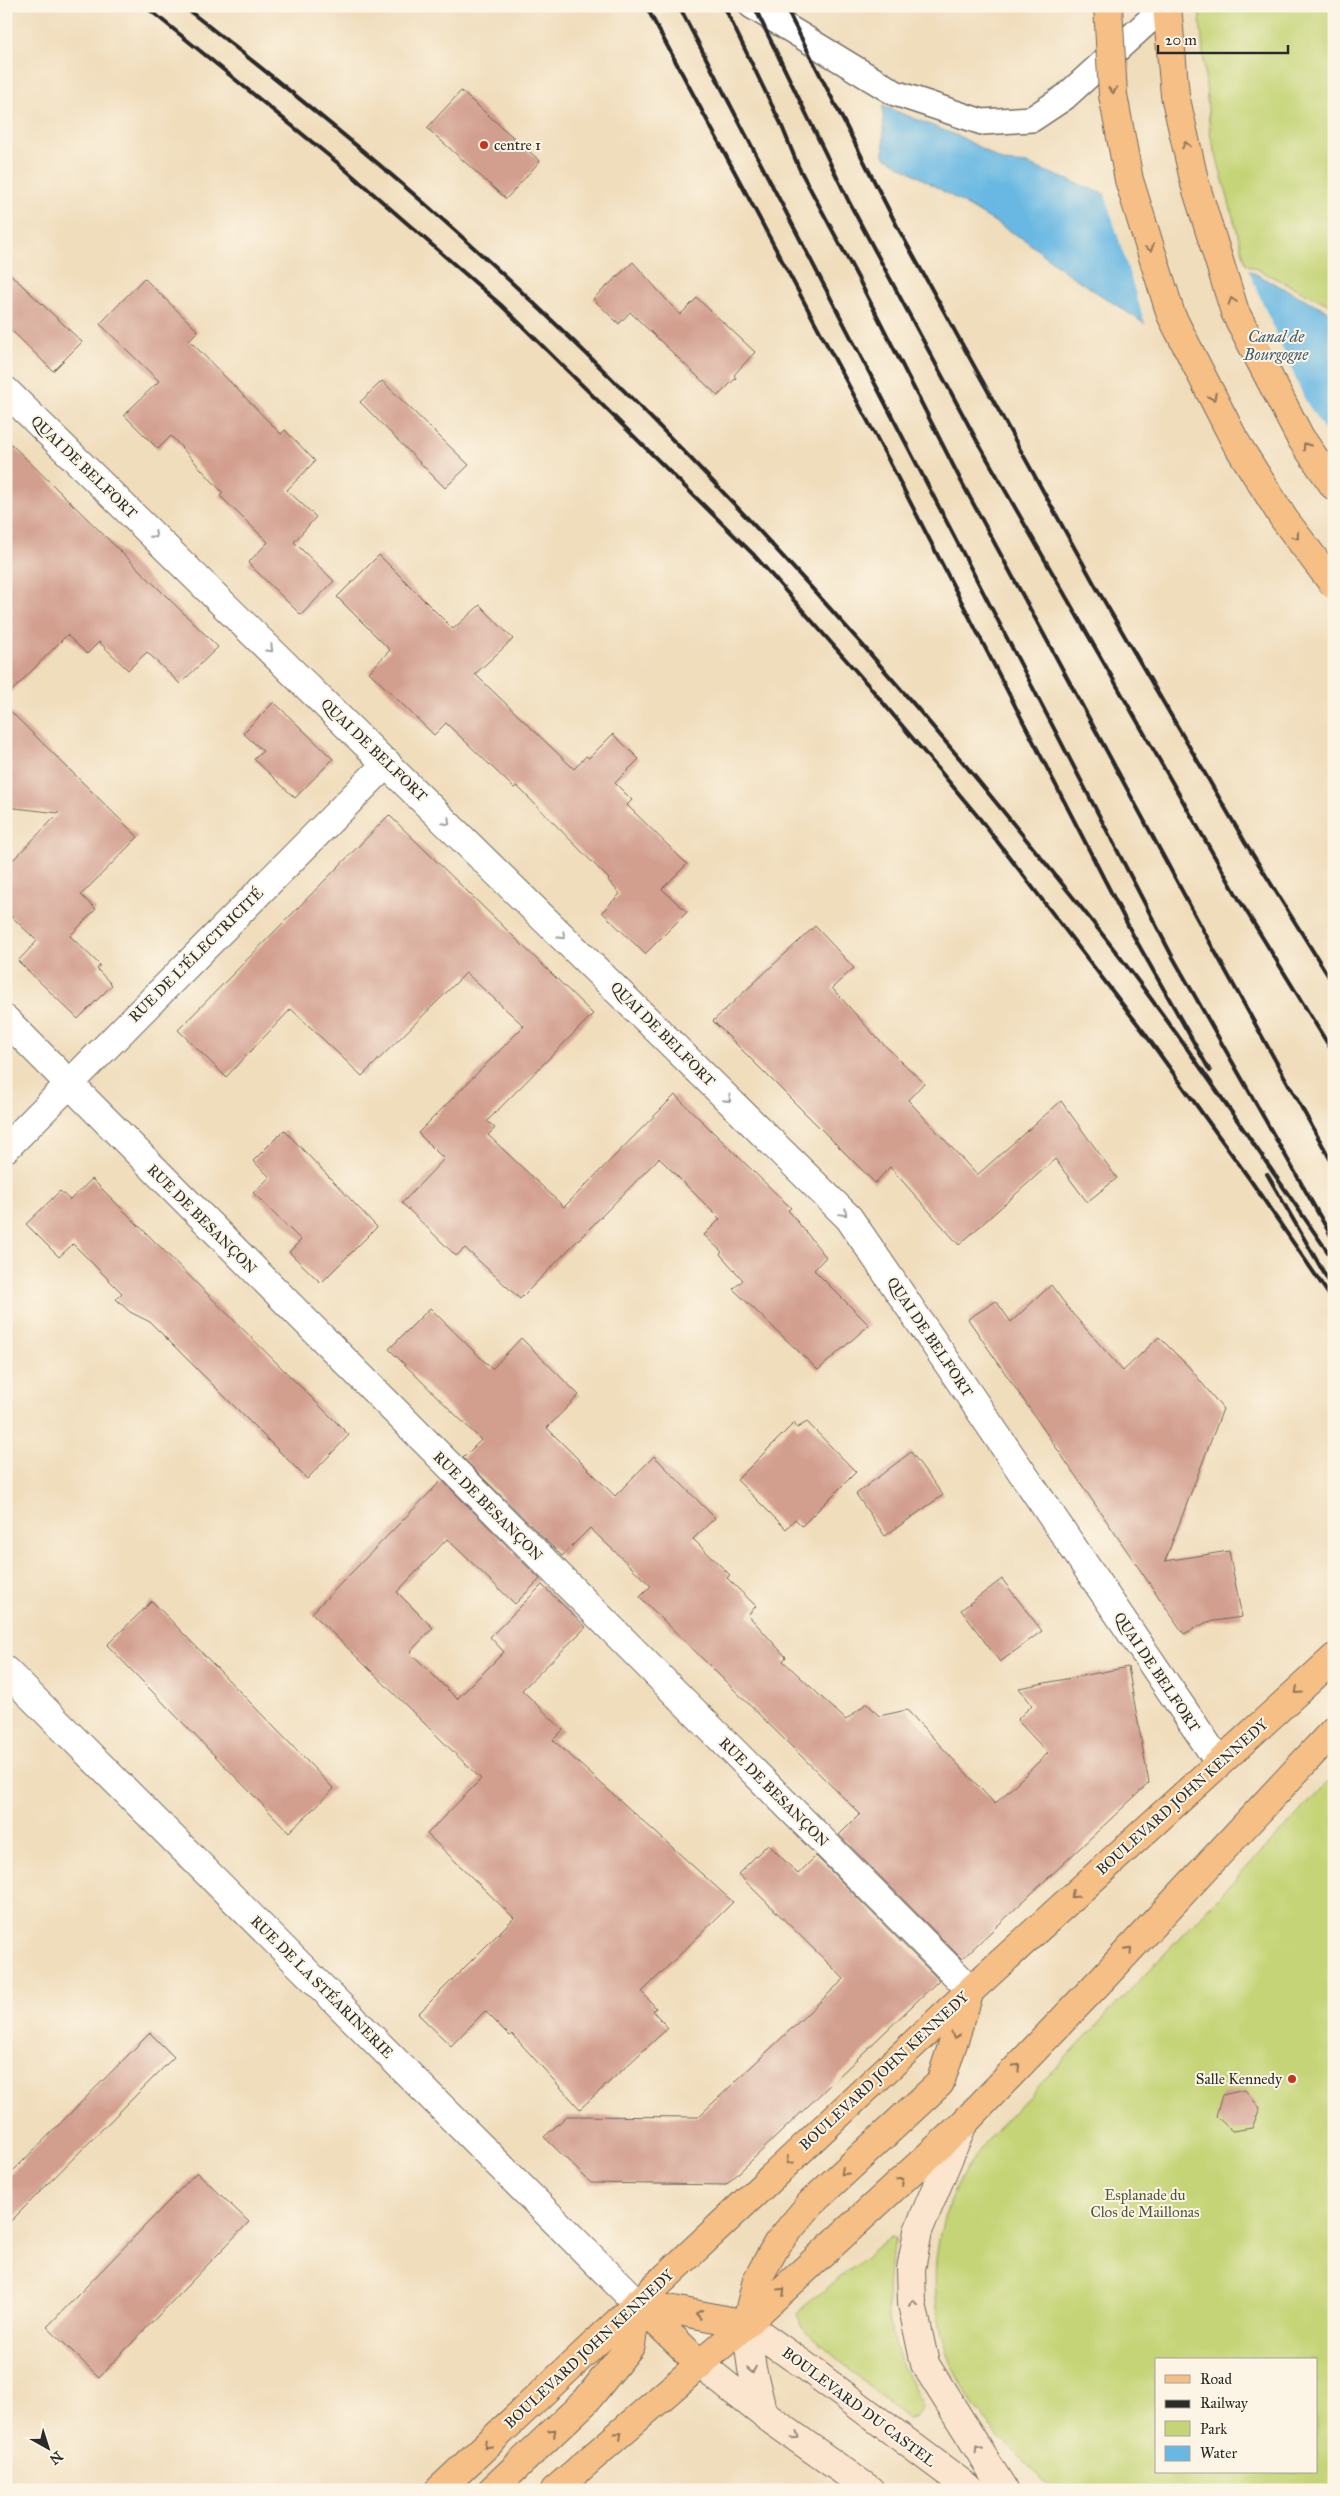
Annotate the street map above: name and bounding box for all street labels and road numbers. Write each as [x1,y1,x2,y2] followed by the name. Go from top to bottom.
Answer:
[27,412,141,522] street label: QUAI DE BELFORT
[317,695,431,805] street label: QUAI DE BELFORT
[124,883,267,1026] street label: RUE DE L'ÉLECTRICITÉ
[607,978,719,1090] street label: QUAI DE BELFORT
[143,1160,261,1278] street label: RUE DE BESANÇON
[883,1274,977,1400] street label: QUAI DE BELFORT
[429,1447,547,1565] street label: RUE DE BESANÇON
[1110,1609,1204,1735] street label: QUAI DE BELFORT
[1093,1715,1273,1880] street label: BOULEVARD JOHN KENNEDY
[715,1733,833,1851] street label: RUE DE BESANÇON
[247,1911,398,2062] street label: RUE DE LA STÉARINERIE
[796,1988,973,2155] street label: BOULEVARD JOHN KENNEDY
[501,2266,678,2433] street label: BOULEVARD JOHN KENNEDY
[779,2343,939,2471] street label: BOULEVARD DU CASTEL

